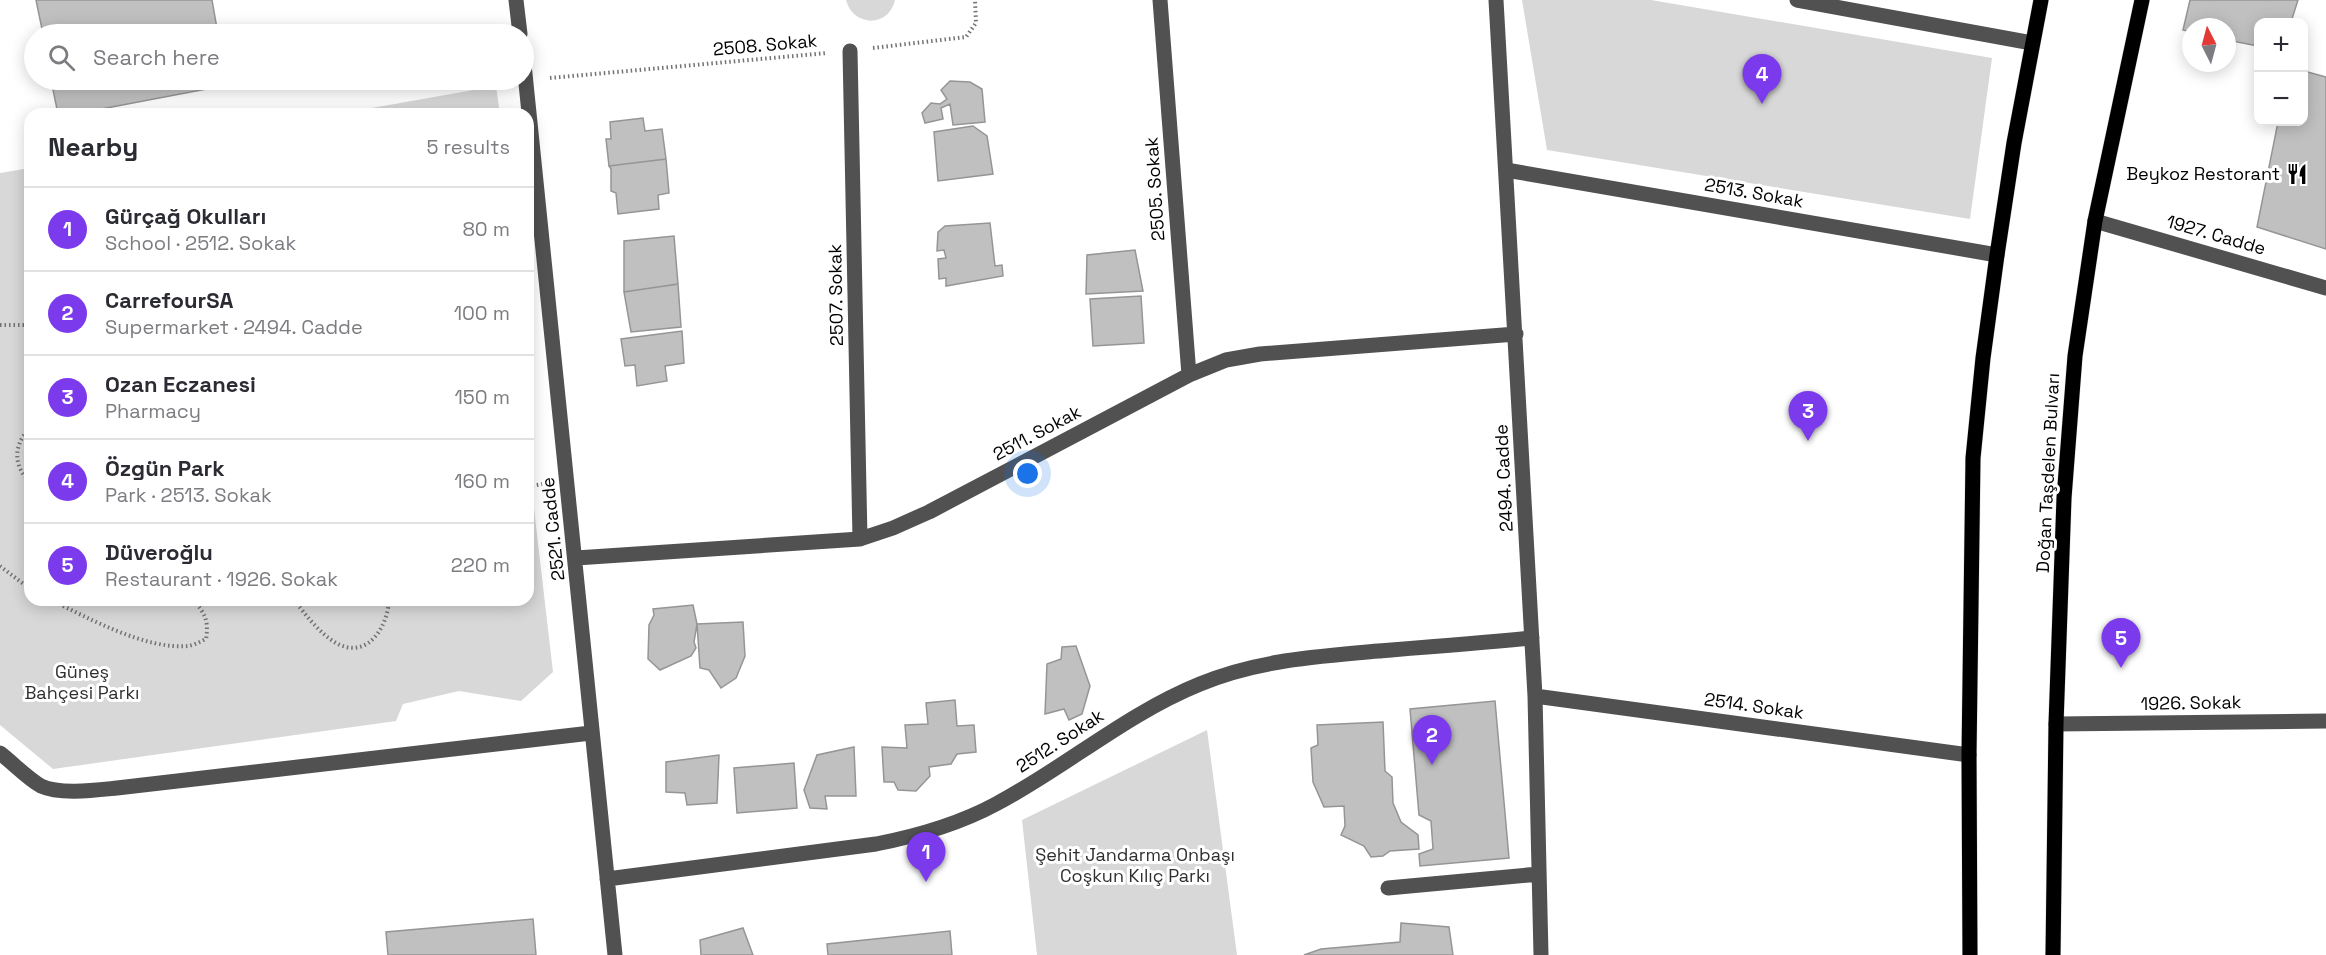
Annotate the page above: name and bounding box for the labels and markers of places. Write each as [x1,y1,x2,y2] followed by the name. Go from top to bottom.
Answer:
[1742,54,1782,104] pin: 4
[2126,162,2280,185] place label: Beykoz Restorant
[2285,162,2309,186] restaurant icon: Beykoz Restorant
[1788,392,1828,441] pin: 3
[2102,618,2140,668] pin: 5
[1412,716,1452,765] pin: 2
[906,832,946,882] pin: 1

